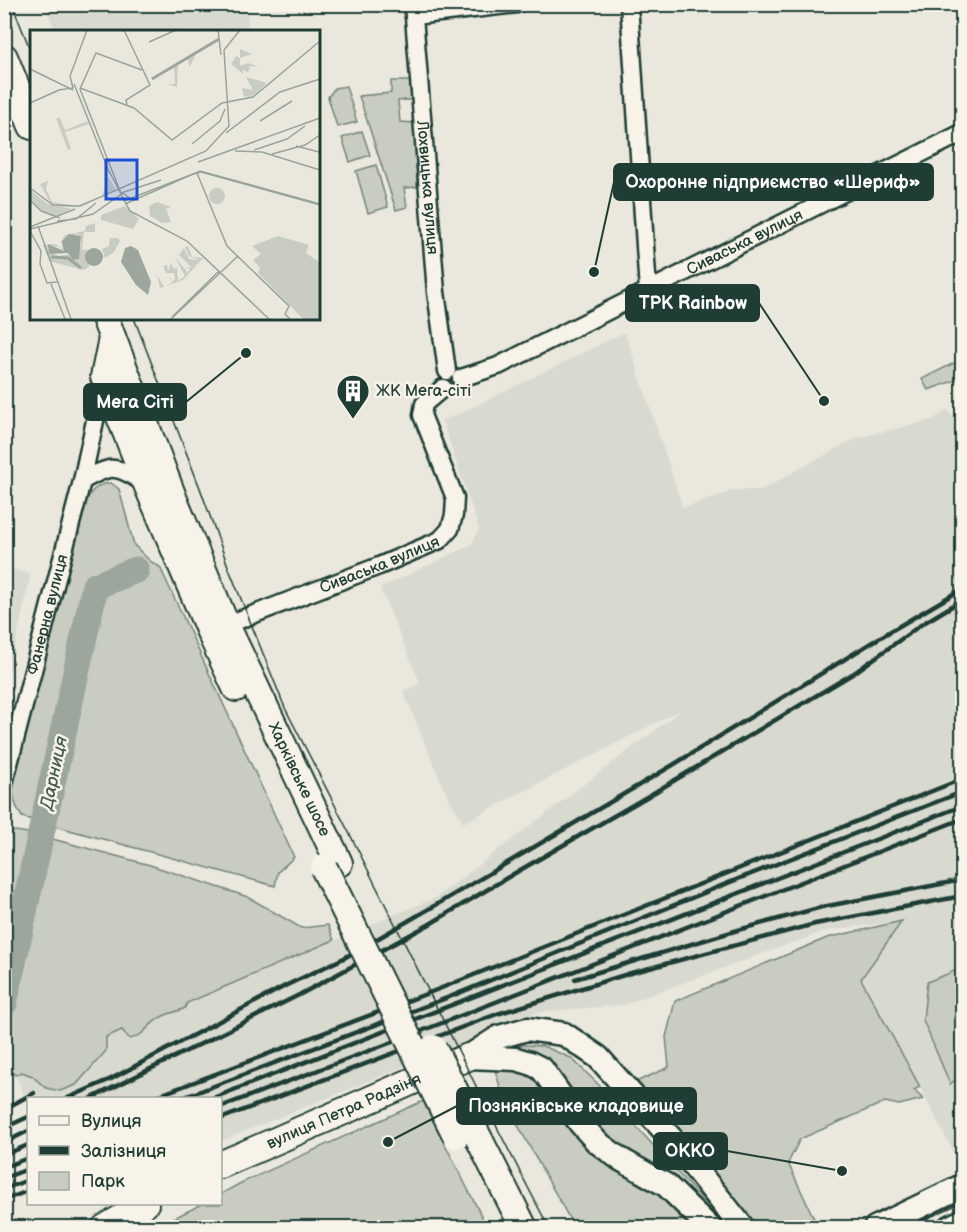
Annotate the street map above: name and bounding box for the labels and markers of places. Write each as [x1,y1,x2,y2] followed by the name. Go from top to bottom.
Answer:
[614,164,933,200] callout: Охоронне підприємство «Шериф»
[626,285,759,321] callout: ТРК Rainbow
[335,373,371,420] building icon: ЖК Мега-сіті
[376,382,471,401] place label: ЖК Мега-сіті
[84,384,186,420] callout: Мега Сіті
[457,1088,696,1124] callout: Позняківське кладовище
[654,1133,727,1169] callout: ОККО

